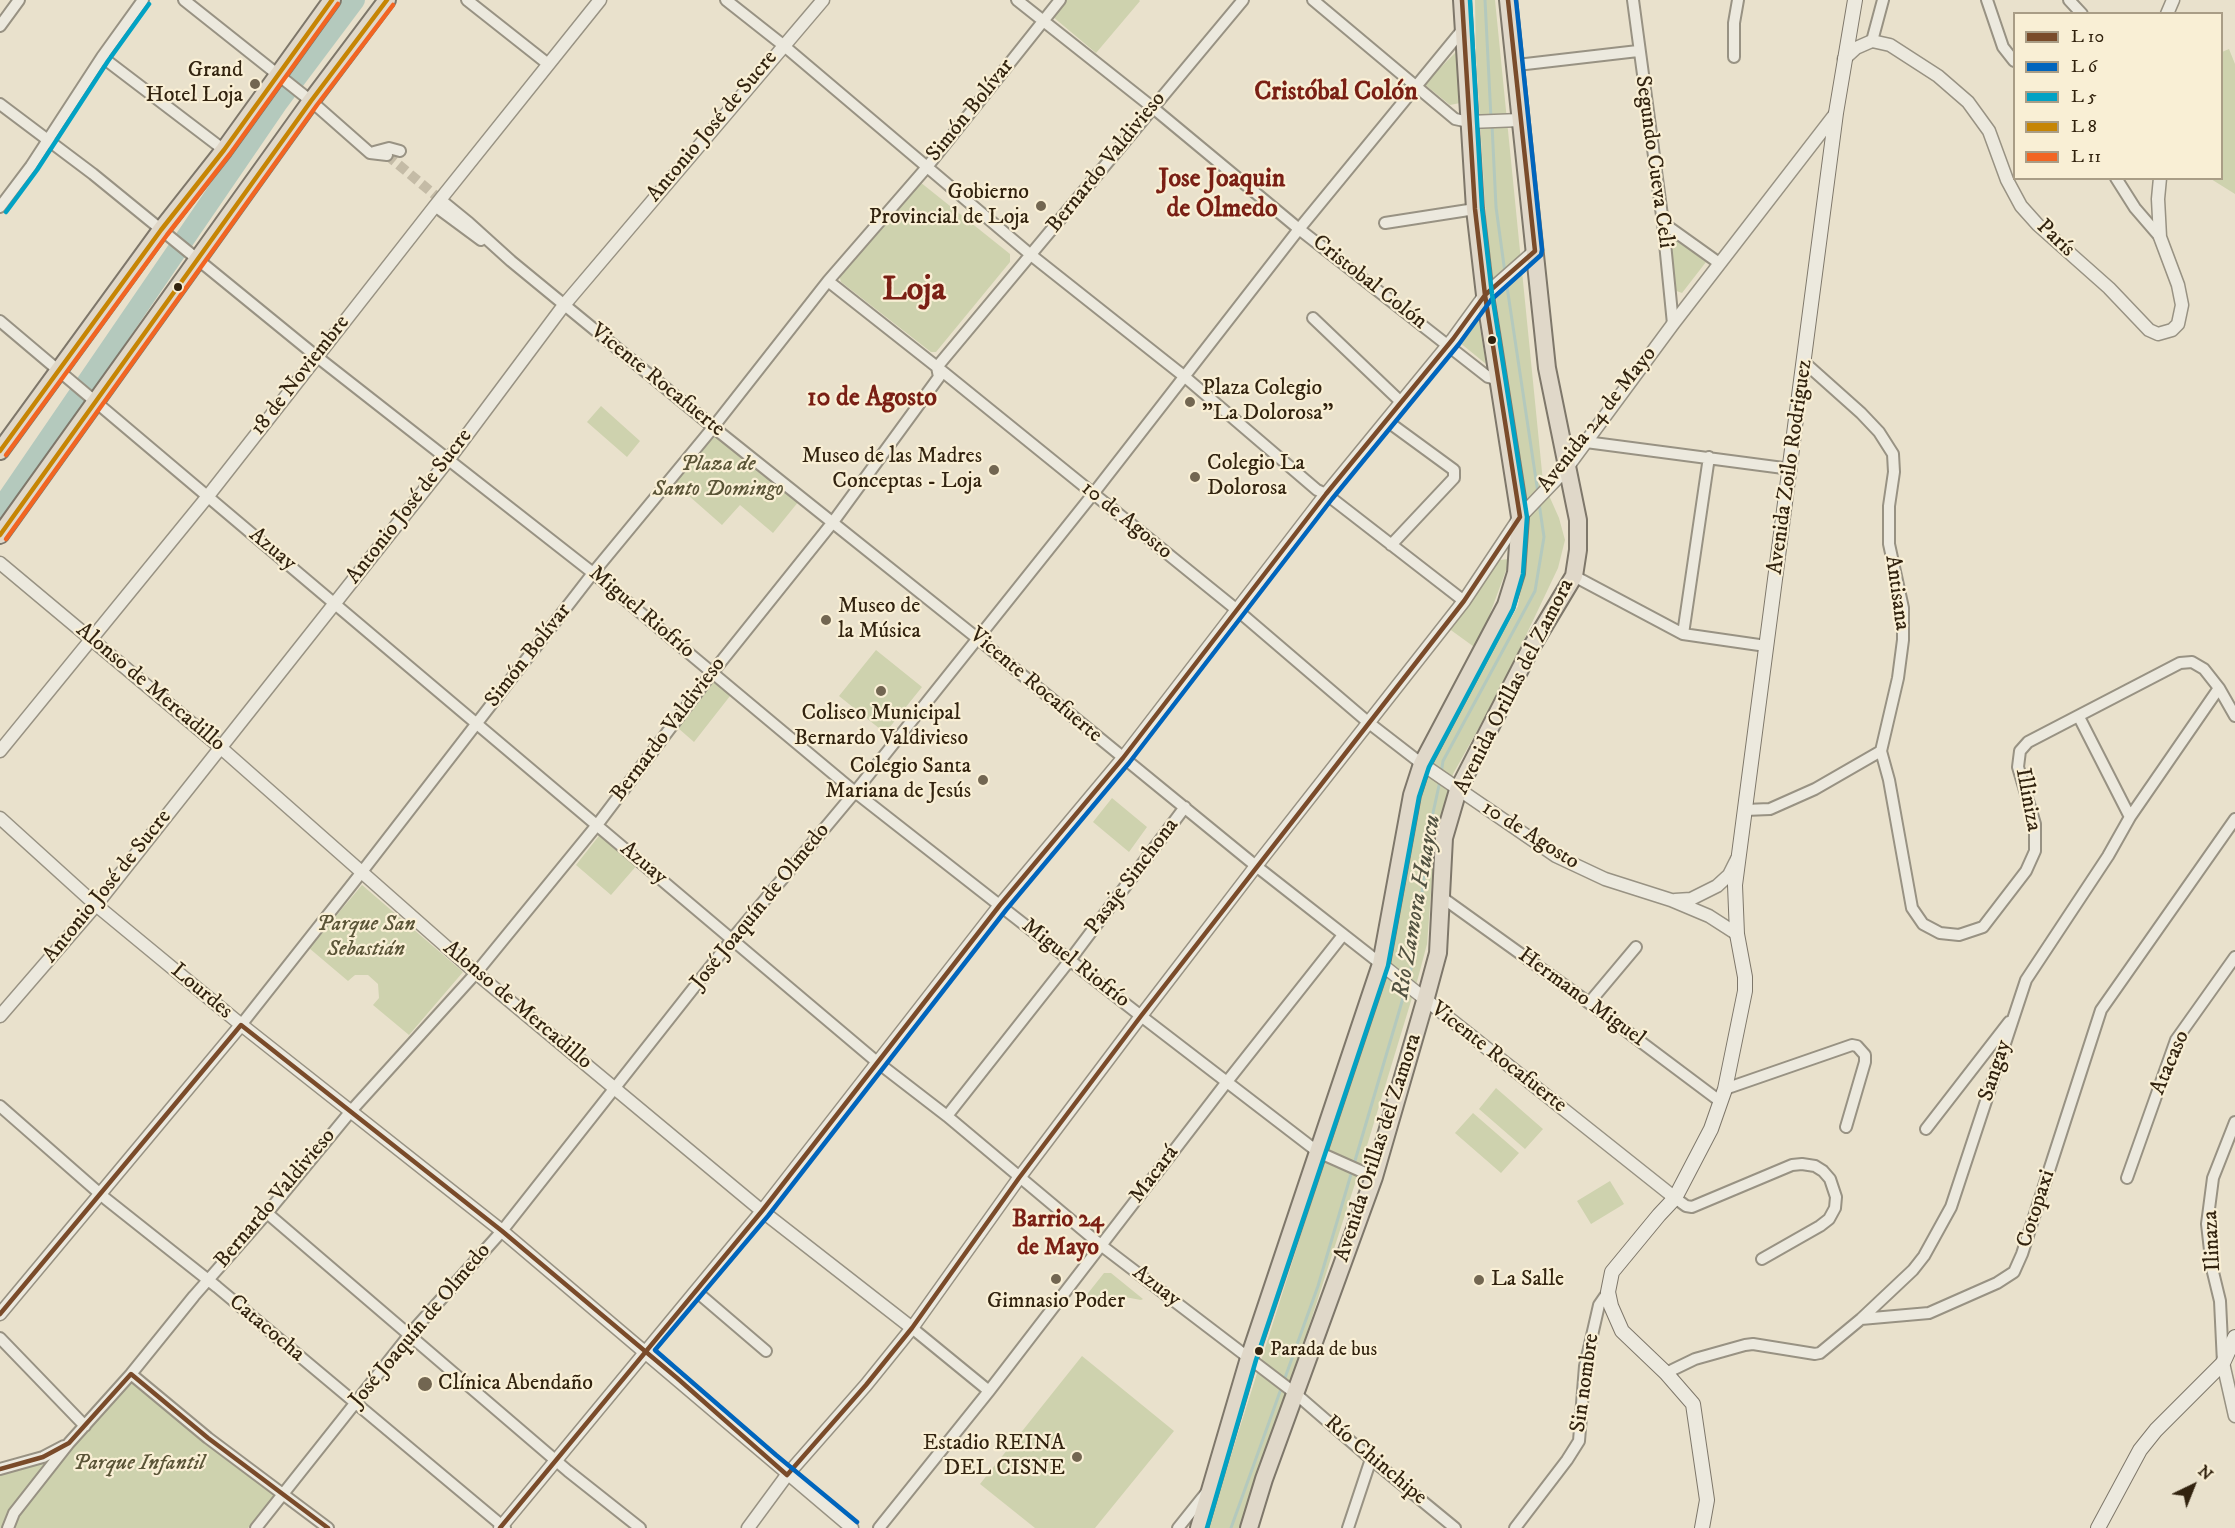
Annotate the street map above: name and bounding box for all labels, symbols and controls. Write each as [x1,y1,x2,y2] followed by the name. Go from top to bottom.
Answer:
[2013,12,2223,180] legend
[2071,26,2104,48] text: L 10
[642,46,784,208] street label: Antonio José de Sucre
[922,54,1020,168] street label: Simón Bolívar
[2071,56,2097,78] text: L 6
[145,58,243,110] place label: Grand Hotel Loja
[1628,74,1678,250] street label: Segundo Cueva Celi
[248,77,262,91] marker: Grand Hotel Loja
[1254,78,1418,110] district label: Cristóbal Colón
[2071,86,2097,108] text: L 5
[1042,87,1172,239] street label: Bernardo Valdivieso
[2071,116,2097,138] text: L 8
[2071,146,2101,168] text: L 11
[1159,165,1285,226] district label: Jose Joaquin de Olmedo
[869,180,1029,231] place label: Gobierno Provincial de Loja
[1034,199,1048,213] marker: Gobierno Provincial de Loja
[2030,215,2080,263] street label: París
[1306,230,1432,336] street label: Cristobal Colón
[882,272,946,312] district label: Loja
[172,281,184,293] unlabelled marker
[246,311,356,441] street label: 18 de Noviembre
[584,319,730,443] street label: Vicente Rocafuerte
[1486,334,1498,346] unlabelled marker
[1533,342,1663,498] street label: Avenida 24 de Mayo
[1763,358,1819,576] street label: Avenida Zoilo Rodriguez
[1202,376,1333,428] place label: Plaza Colegio "La Dolorosa"
[807,384,937,416] district label: 10 de Agosto
[1183,395,1197,409] marker: Plaza Colegio "La Dolorosa"
[341,424,479,590] street label: Antonio José de Sucre
[802,444,982,496] place label: Museo de las Madres Conceptas - Loja
[1207,451,1305,502] place label: Colegio La Dolorosa
[652,452,784,504] park label: Plaza de Santo Domingo
[987,463,1001,477] marker: Museo de las Madres Conceptas - Loja
[1188,470,1202,484] marker: Colegio La Dolorosa
[1075,476,1177,566] street label: 10 de Agosto
[243,523,301,577] street label: Azuay
[1878,554,1914,632] street label: Antisana
[583,561,699,665] street label: Miguel Riofrío
[1449,575,1581,799] street label: Avenida Orillas del Zamora
[838,594,921,646] place label: Museo de la Música
[480,599,578,713] street label: Simón Bolívar
[819,613,833,627] marker: Museo de la Música
[70,618,230,758] street label: Alonso de Mercadillo
[963,623,1107,749] street label: Vicente Rocafuerte
[606,652,732,808] street label: Bernardo Valdivieso
[874,684,888,698] marker: Coliseo Municipal Bernardo Valdivieso
[794,701,968,752] place label: Coliseo Municipal Bernardo Valdivieso
[825,754,971,806] place label: Colegio Santa Mariana de Jesús
[2008,766,2046,834] street label: Illiniza
[976,773,990,787] marker: Colegio Santa Mariana de Jesús
[1476,796,1584,876] street label: 10 de Agosto
[38,805,178,969] street label: Antonio José de Sucre
[1388,813,1448,1001] water label: Río Zamora Huaycu
[1081,814,1185,940] street label: Pasaje Sinchona
[686,819,836,995] street label: José Joaquín de Olmedo
[614,837,672,891] street label: Azuay
[316,912,416,963] park label: Parque San Sebastián
[1016,914,1134,1014] street label: Miguel Riofrío
[437,936,597,1076] street label: Alonso de Mercadillo
[1512,943,1650,1053] street label: Hermano Miguel
[165,959,237,1025] street label: Lourdes
[1425,997,1571,1119] street label: Vicente Rocafuerte
[2146,1027,2196,1099] street label: Atacaso
[1330,1031,1428,1265] street label: Avenida Orillas del Zamora
[1974,1037,2018,1105] street label: Sangay
[210,1124,342,1274] street label: Bernardo Valdivieso
[1125,1141,1185,1209] street label: Macará
[2012,1167,2062,1251] street label: Cotopaxi
[1012,1207,1104,1263] district label: Barrio 24 de Mayo
[2198,1210,2228,1272] street label: Ilinaza
[345,1239,497,1413] street label: José Joaquín de Olmedo
[1127,1260,1185,1314] street label: Azuay
[1491,1267,1564,1293] place label: La Salle
[1049,1272,1063,1286] marker: Gimnasio Poder
[1472,1273,1486,1287] marker: La Salle
[987,1289,1125,1315] place label: Gimnasio Poder
[223,1290,309,1368] street label: Catacocha
[1566,1332,1606,1434] street label: Sin nombre
[1270,1339,1377,1363] place label: Parada de bus
[1253,1345,1265,1357] marker: Parada de bus
[438,1371,593,1397] place label: Clínica Abendaño
[416,1375,434,1393] marker: Clínica Abendaño
[1318,1410,1432,1512] street label: Río Chinchipe
[923,1431,1065,1482] place label: Estadio REINA DEL CISNE
[1070,1450,1084,1464] marker: Estadio REINA DEL CISNE
[73,1451,205,1477] park label: Parque Infantil
[2163,1456,2223,1516] north arrow
[2194,1461,2217,1485] text: N

